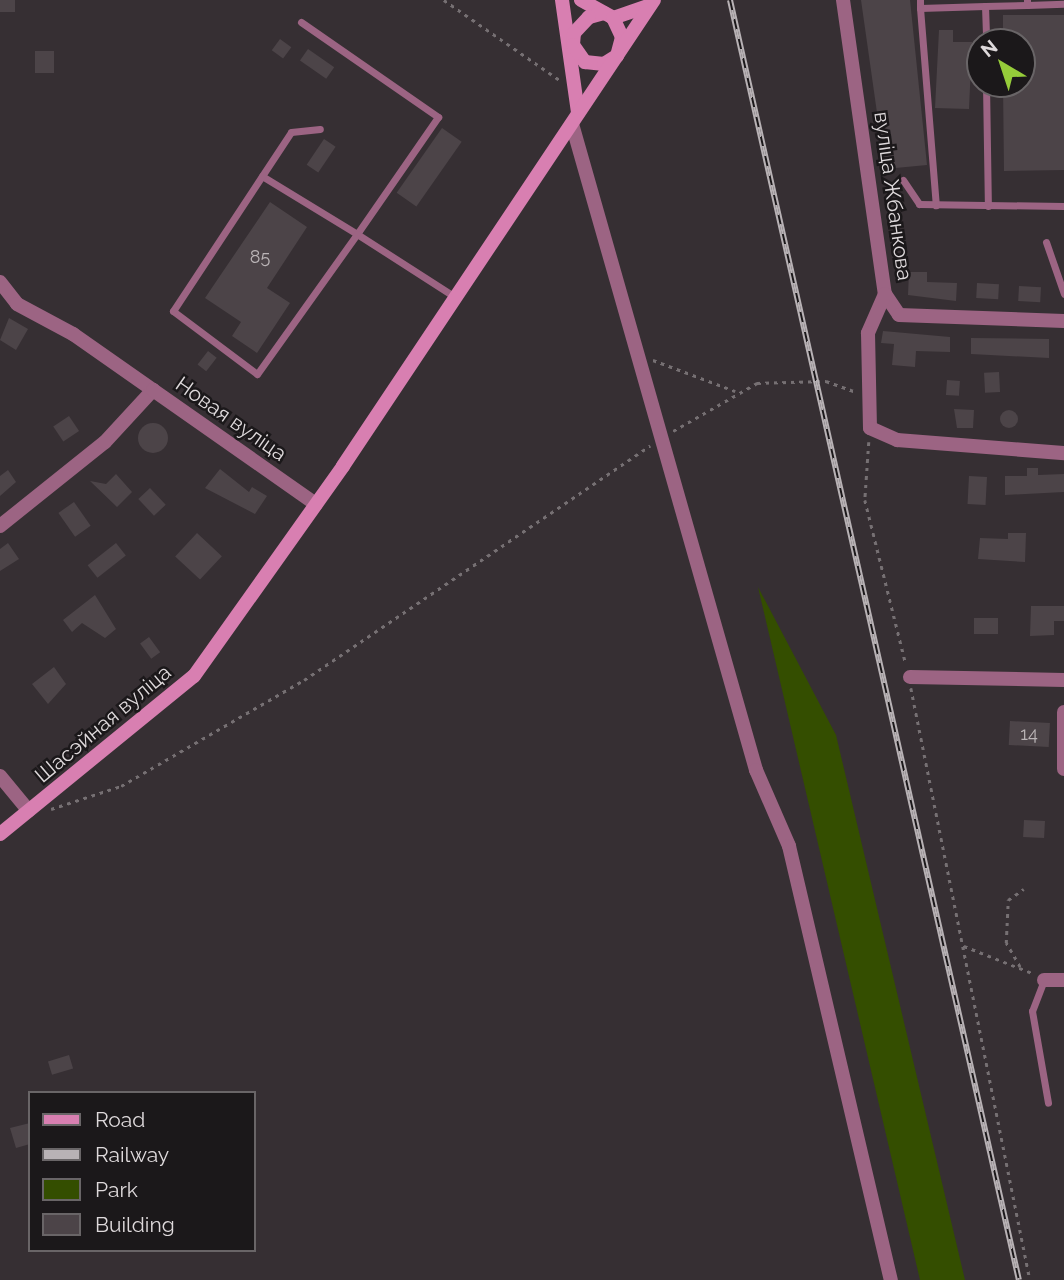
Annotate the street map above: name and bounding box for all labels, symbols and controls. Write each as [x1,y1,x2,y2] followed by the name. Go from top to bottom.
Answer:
[966,28,1036,98] north arrow
[976,35,1002,61] text: N
[869,110,917,282] street label: вуліца Жбанкова
[250,246,270,268] house number: 85
[171,372,291,466] street label: Новая вуліца
[30,660,176,788] street label: Шасэйная вуліца
[1020,723,1038,745] house number: 14
[28,1091,256,1252] legend
[95,1107,145,1132] text: Road
[95,1142,169,1167] text: Railway
[95,1177,138,1202] text: Park
[95,1212,175,1237] text: Building

